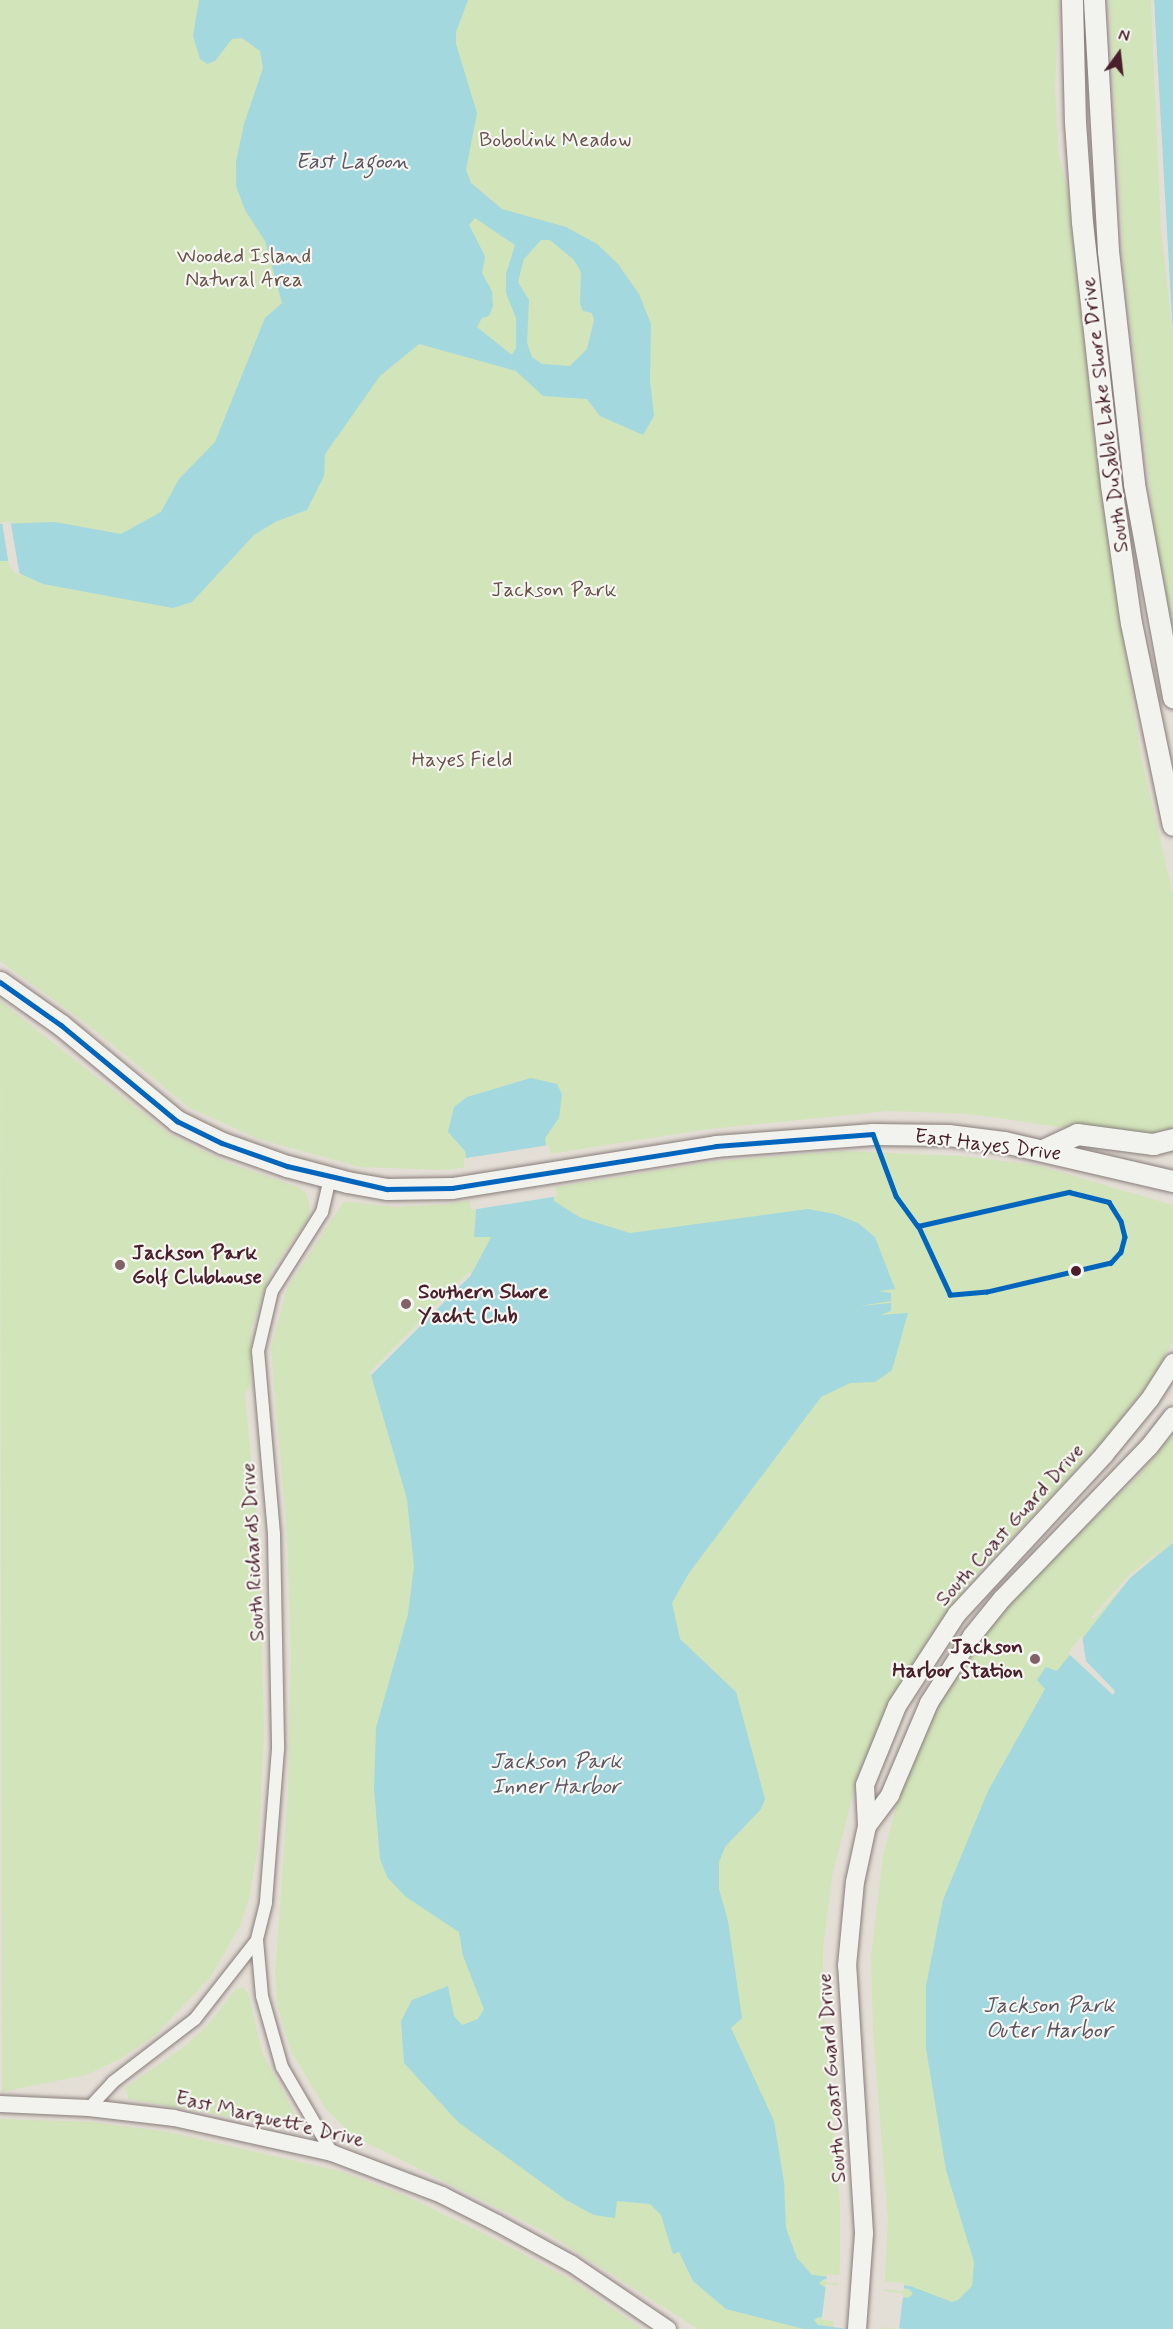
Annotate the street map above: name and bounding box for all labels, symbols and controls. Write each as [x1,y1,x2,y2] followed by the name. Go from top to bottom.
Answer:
[1089,24,1149,84] north arrow
[1116,25,1132,48] text: N
[476,127,634,153] park label: Bobolink Meadow
[295,150,409,176] water label: East Lagoon
[177,243,311,293] park label: Wooded Island Natural Area
[1075,275,1135,555] street label: South DuSable Lake Shore Drive
[494,577,614,603] park label: Jackson Park
[412,747,512,773] park label: Hayes Field
[913,1124,1063,1166] street label: East Hayes Drive
[132,1240,262,1290] place label: Jackson Park Golf Clubhouse
[113,1258,127,1272] marker: Jackson Park Golf Clubhouse
[1070,1265,1082,1277] unlabelled marker
[418,1279,548,1329] place label: Southern Shore Yacht Club
[399,1297,413,1311] marker: Southern Shore Yacht Club
[930,1438,1090,1612] street label: South Coast Guard Drive
[236,1462,270,1642] street label: South Richards Drive
[893,1634,1023,1684] place label: Jackson Harbor Station
[1028,1652,1042,1666] marker: Jackson Harbor Station
[493,1749,619,1801] water label: Jackson Park Inner Harbor
[812,1972,852,2184] street label: South Coast Guard Drive
[986,1993,1112,2044] water label: Jackson Park Outer Harbor
[173,2085,367,2153] street label: East Marquette Drive

